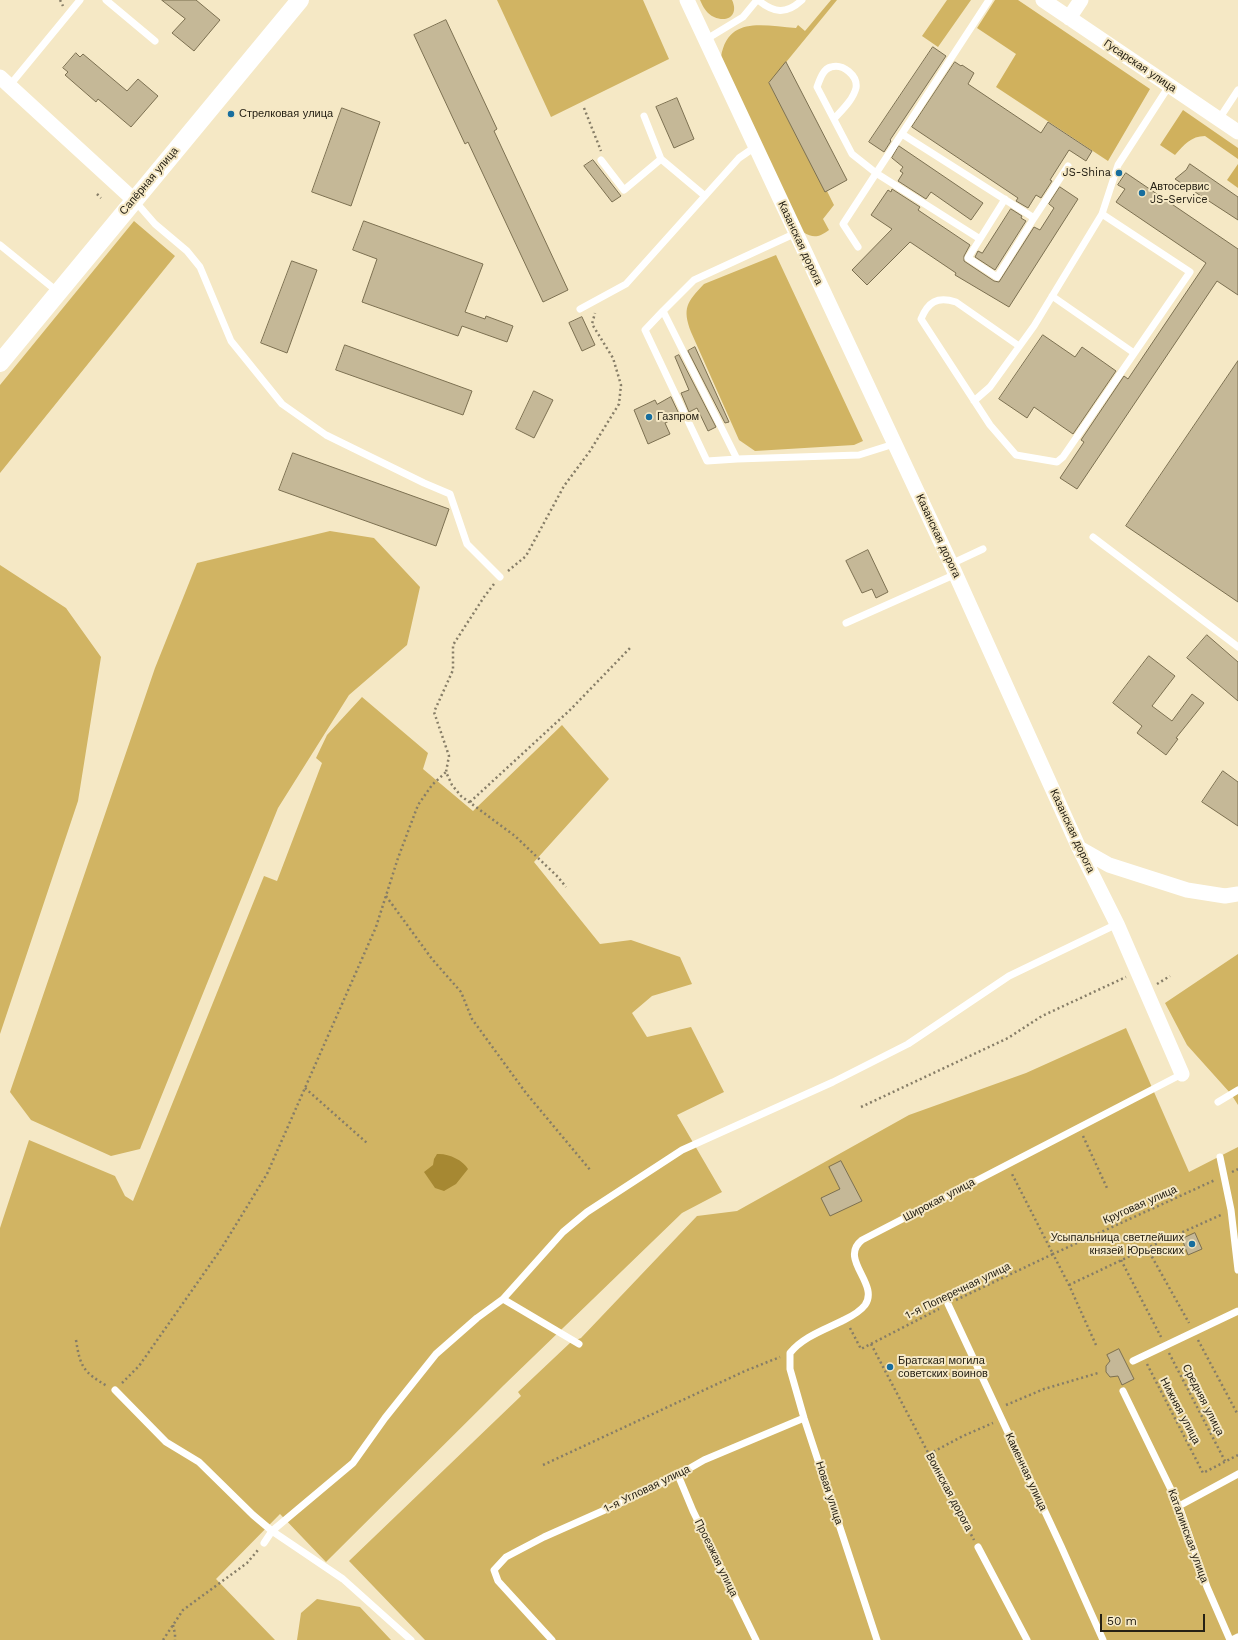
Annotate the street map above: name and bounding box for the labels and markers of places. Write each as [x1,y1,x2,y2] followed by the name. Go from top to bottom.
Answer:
[239,107,333,121] place label: Стрелковая улица
[226,109,236,119] marker: Стрелковая улица
[1063,166,1111,180] place label: JS-Shina
[1114,168,1124,178] marker: JS-Shina
[1150,180,1209,206] place label: Автосервис JS-Service
[1137,188,1147,198] marker: Автосервис JS-Service
[657,410,699,424] place label: Газпром
[644,412,654,422] marker: Газпром
[1051,1231,1184,1257] place label: Усыпальница светлейших князей Юрьевских
[1187,1239,1197,1249] marker: Усыпальница светлейших князей Юрьевских
[898,1354,988,1380] place label: Братская могила советских воинов
[885,1362,895,1372] marker: Братская могила советских воинов

